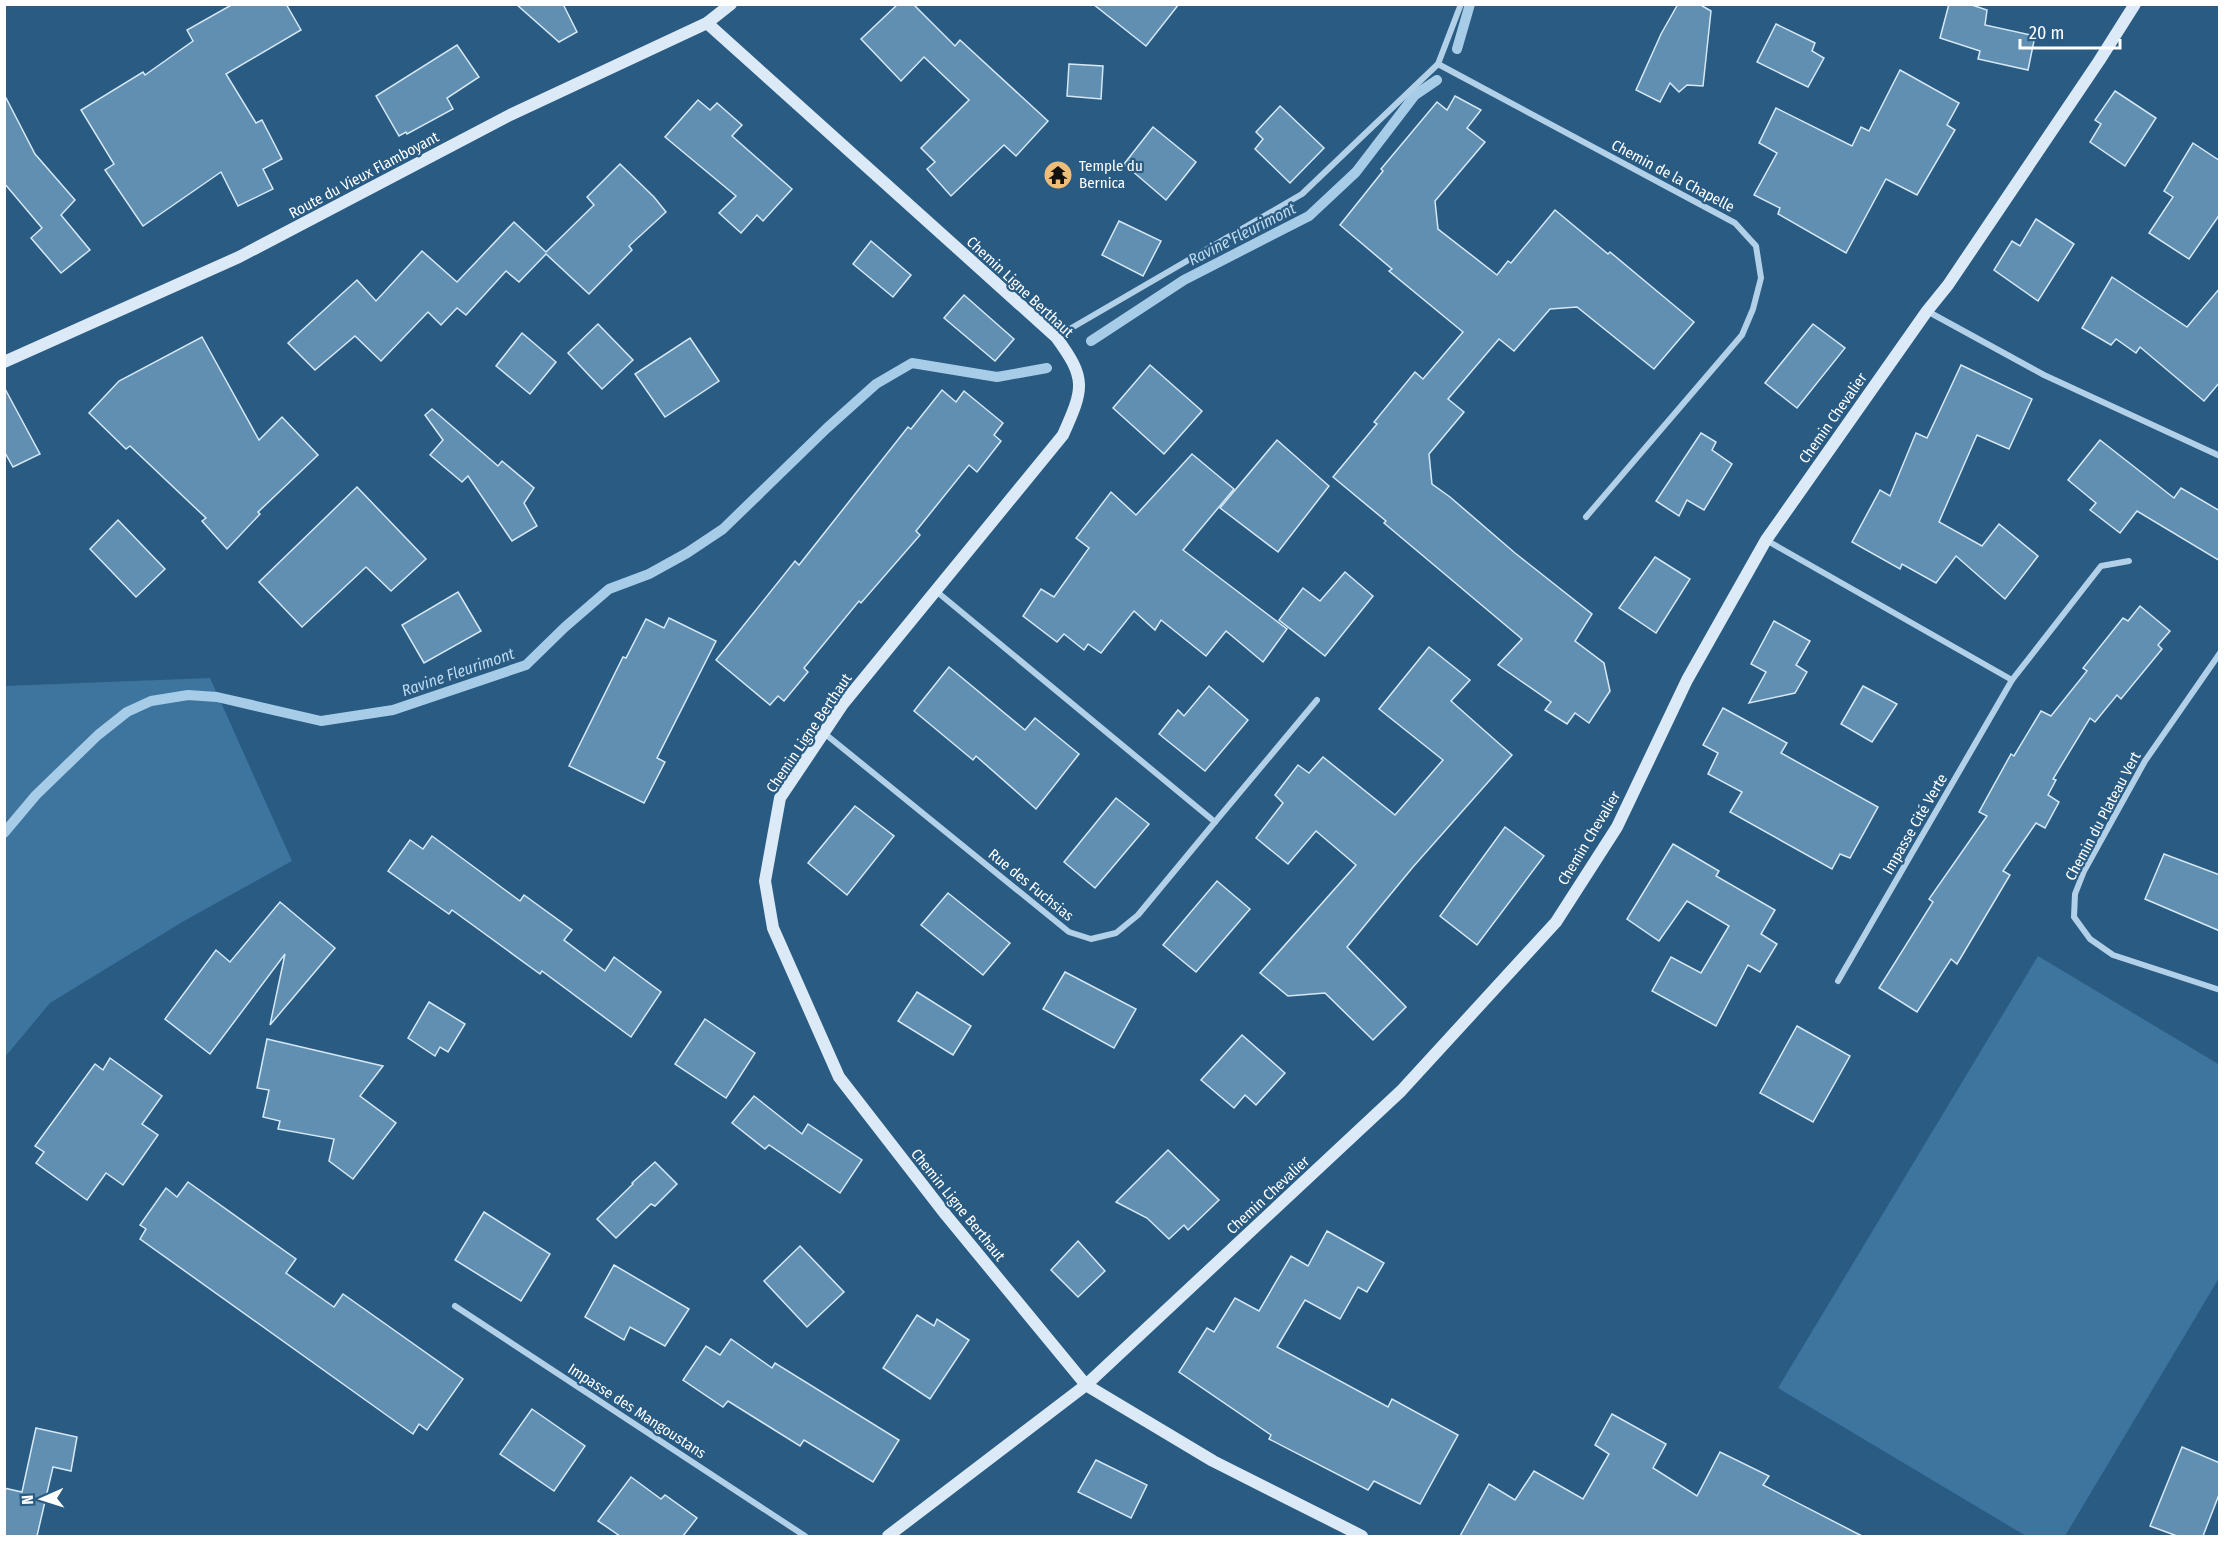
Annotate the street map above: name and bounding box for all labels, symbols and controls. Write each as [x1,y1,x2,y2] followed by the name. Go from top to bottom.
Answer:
[2020,12,2120,50] scale bar
[2029,22,2064,44] text: 20 m
[286,128,442,222] street label: Route du Vieux Flamboyant
[1608,136,1738,216] street label: Chemin de la Chapelle
[1079,157,1143,192] place label: Temple du Bernica
[1042,159,1074,191] temple icon: Temple du Bernica
[1185,198,1300,269] water label: Ravine Fleurimont
[963,233,1077,341] street label: Chemin Ligne Berthaut
[1795,369,1871,467] street label: Chemin Chevalier
[399,644,518,700] water label: Ravine Fleurimont
[763,670,856,796] street label: Chemin Ligne Berthaut
[2061,748,2145,884] street label: Chemin du Plateau Vert
[1879,770,1951,878] street label: Impasse Cité Verte
[1554,787,1624,888] street label: Chemin Chevalier
[985,845,1077,925] street label: Rue des Fuchsias
[907,1145,1009,1265] street label: Chemin Ligne Berthaut
[1223,1152,1314,1238] street label: Chemin Chevalier
[565,1360,709,1462] street label: Impasse des Mangoustans
[12,1469,72,1529] north arrow
[18,1494,37,1505] text: N

